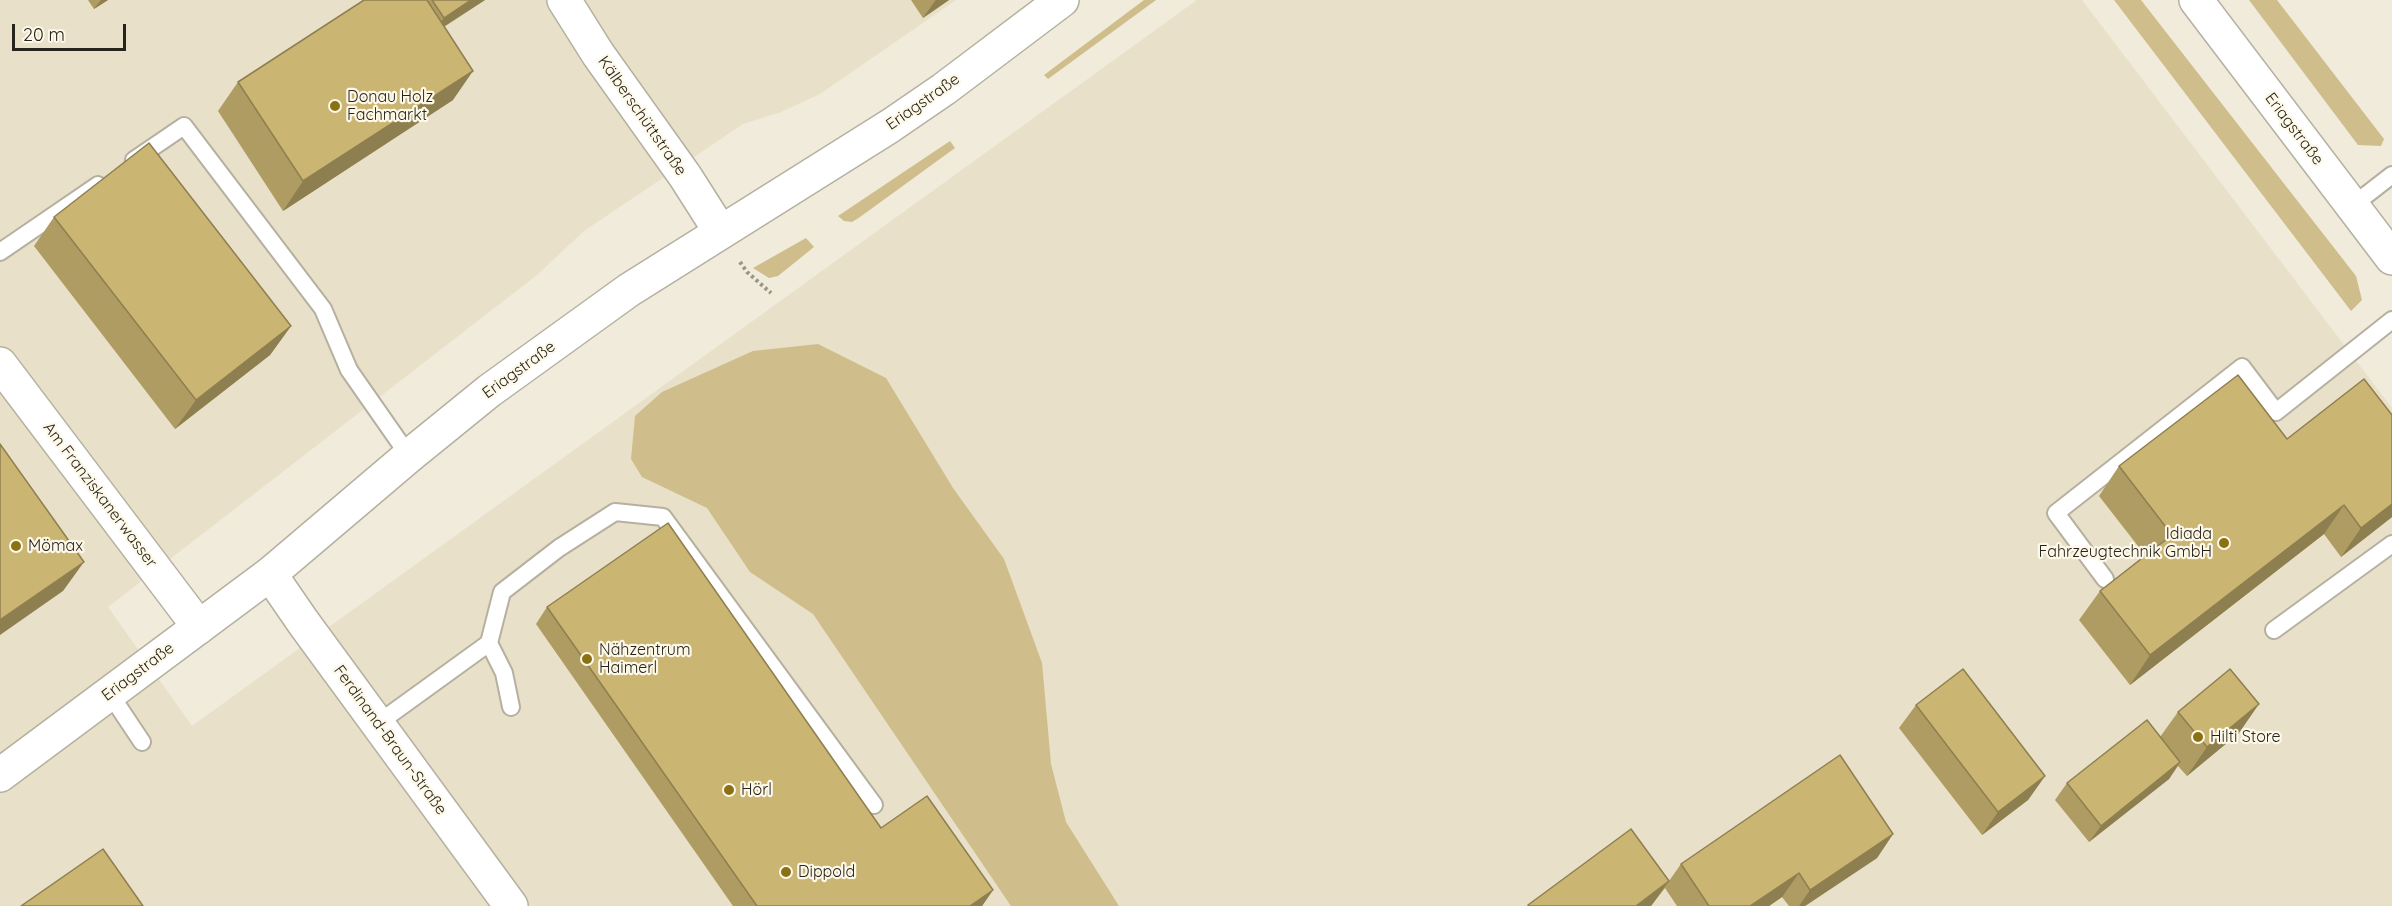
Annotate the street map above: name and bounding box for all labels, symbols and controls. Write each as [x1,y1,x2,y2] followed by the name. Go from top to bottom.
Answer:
[15,12,129,50] scale bar
[23,23,65,46] text: 20 m
[594,53,690,179] street label: Kälberschüttstraße
[882,70,964,134] street label: Eriagstraße
[347,87,433,125] place label: Donau Holz Fachmarkt
[2261,89,2327,169] street label: Eriagstraße
[328,99,342,113] marker: Donau Holz Fachmarkt
[479,337,559,403] street label: Eriagstraße
[39,418,161,572] street label: Am Franziskanerwasser
[2039,524,2212,562] place label: Idiada Fahrzeugtechnik GmbH
[28,536,83,556] place label: Mömax
[2217,536,2231,550] marker: Idiada Fahrzeugtechnik GmbH
[9,539,23,553] marker: Mömax
[98,639,178,705] street label: Eriagstraße
[599,640,691,678] place label: Nähzentrum Haimerl
[580,652,594,666] marker: Nähzentrum Haimerl
[329,661,451,819] street label: Ferdinand-Braun-Straße
[2210,727,2281,747] place label: Hilti Store
[2191,730,2205,744] marker: Hilti Store
[741,780,772,800] place label: Hörl
[722,783,736,797] marker: Hörl
[798,862,855,882] place label: Dippold
[779,865,793,879] marker: Dippold

